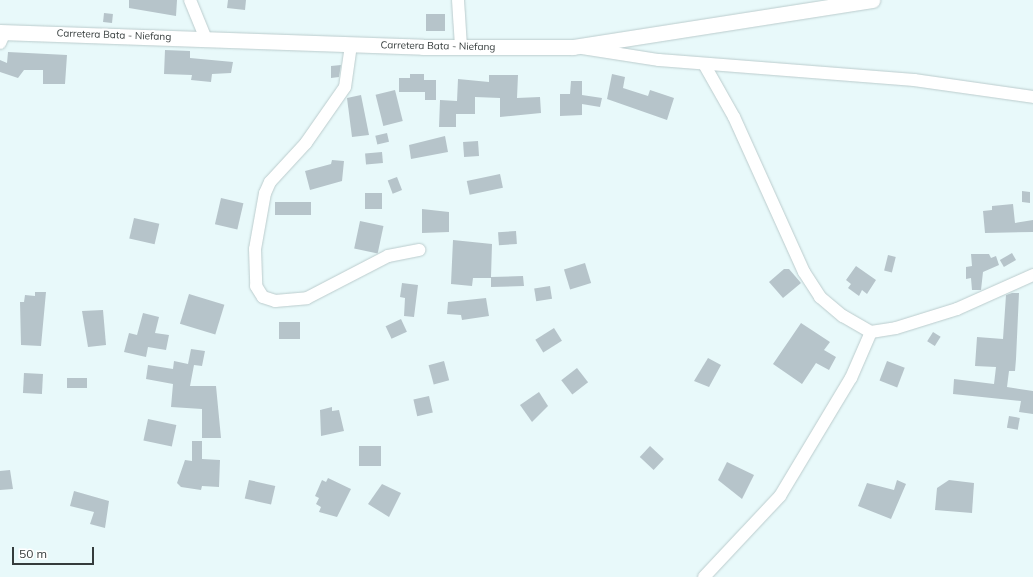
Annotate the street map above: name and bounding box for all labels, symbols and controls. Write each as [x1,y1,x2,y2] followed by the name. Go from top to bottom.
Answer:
[56,27,172,43] street label: Carretera Bata - Niefang
[381,39,495,53] street label: Carretera Bata - Niefang
[14,539,96,565] scale bar
[19,546,47,561] text: 50 m

